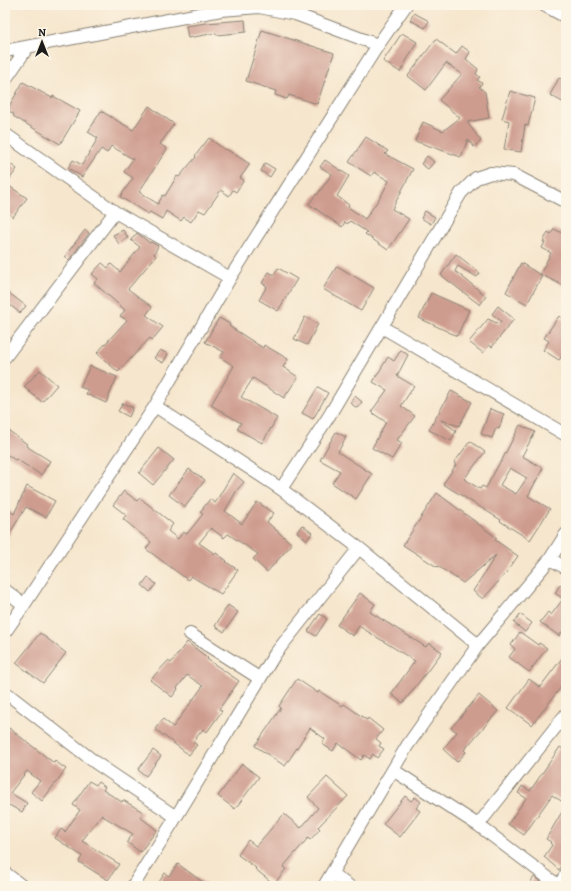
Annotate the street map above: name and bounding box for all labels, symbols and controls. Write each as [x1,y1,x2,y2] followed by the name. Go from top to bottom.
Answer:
[22,22,62,62] north arrow
[38,25,46,40] text: N

